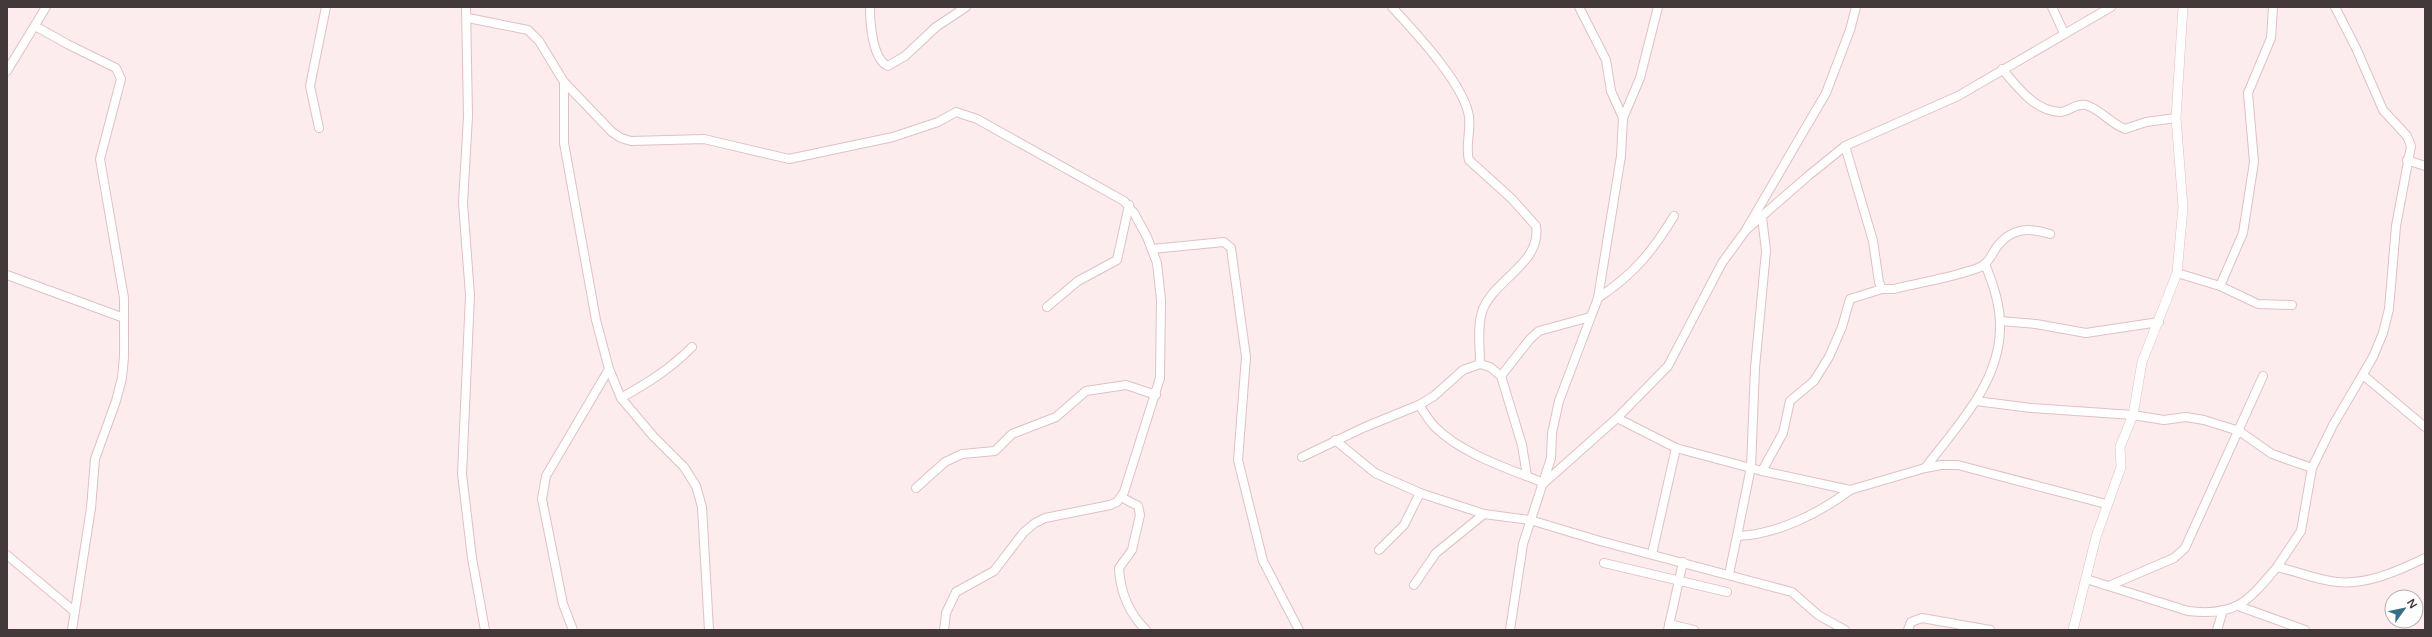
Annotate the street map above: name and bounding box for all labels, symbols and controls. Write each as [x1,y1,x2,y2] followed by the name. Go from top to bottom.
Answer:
[2384,589,2424,629] north arrow
[2404,597,2420,611] text: N

